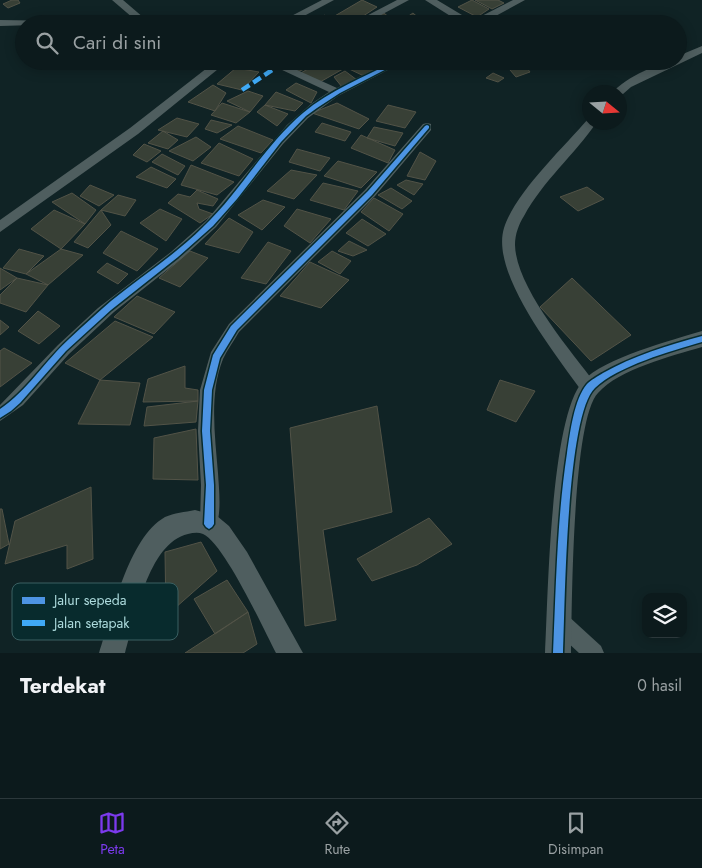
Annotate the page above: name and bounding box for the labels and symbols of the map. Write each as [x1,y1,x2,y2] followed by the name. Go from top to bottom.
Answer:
[582,85,627,130] north arrow
[12,583,178,640] legend
[52,590,126,610] text: Jalur sepeda
[52,613,130,633] text: Jalan setapak

